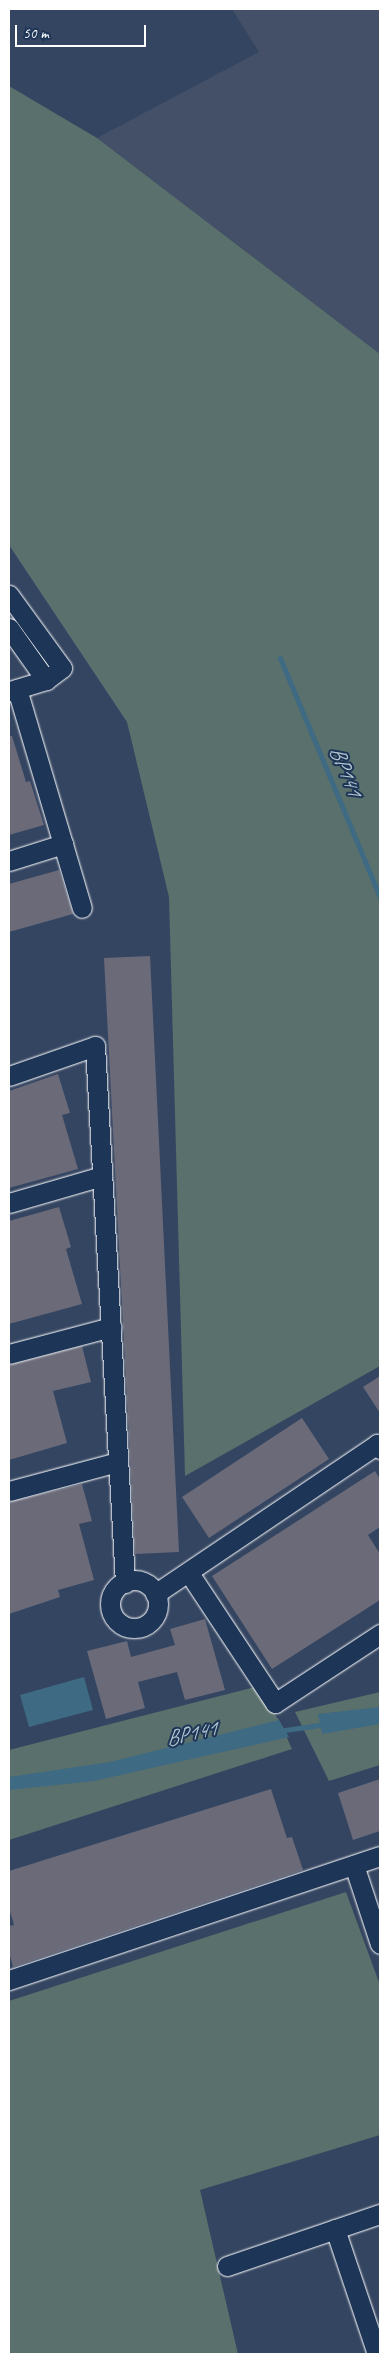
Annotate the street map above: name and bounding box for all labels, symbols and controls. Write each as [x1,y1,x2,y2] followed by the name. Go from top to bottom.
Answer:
[18,15,149,47] scale bar
[23,24,49,43] text: 50 m
[323,742,367,800] water label: BP141
[163,1715,219,1753] water label: BP141

